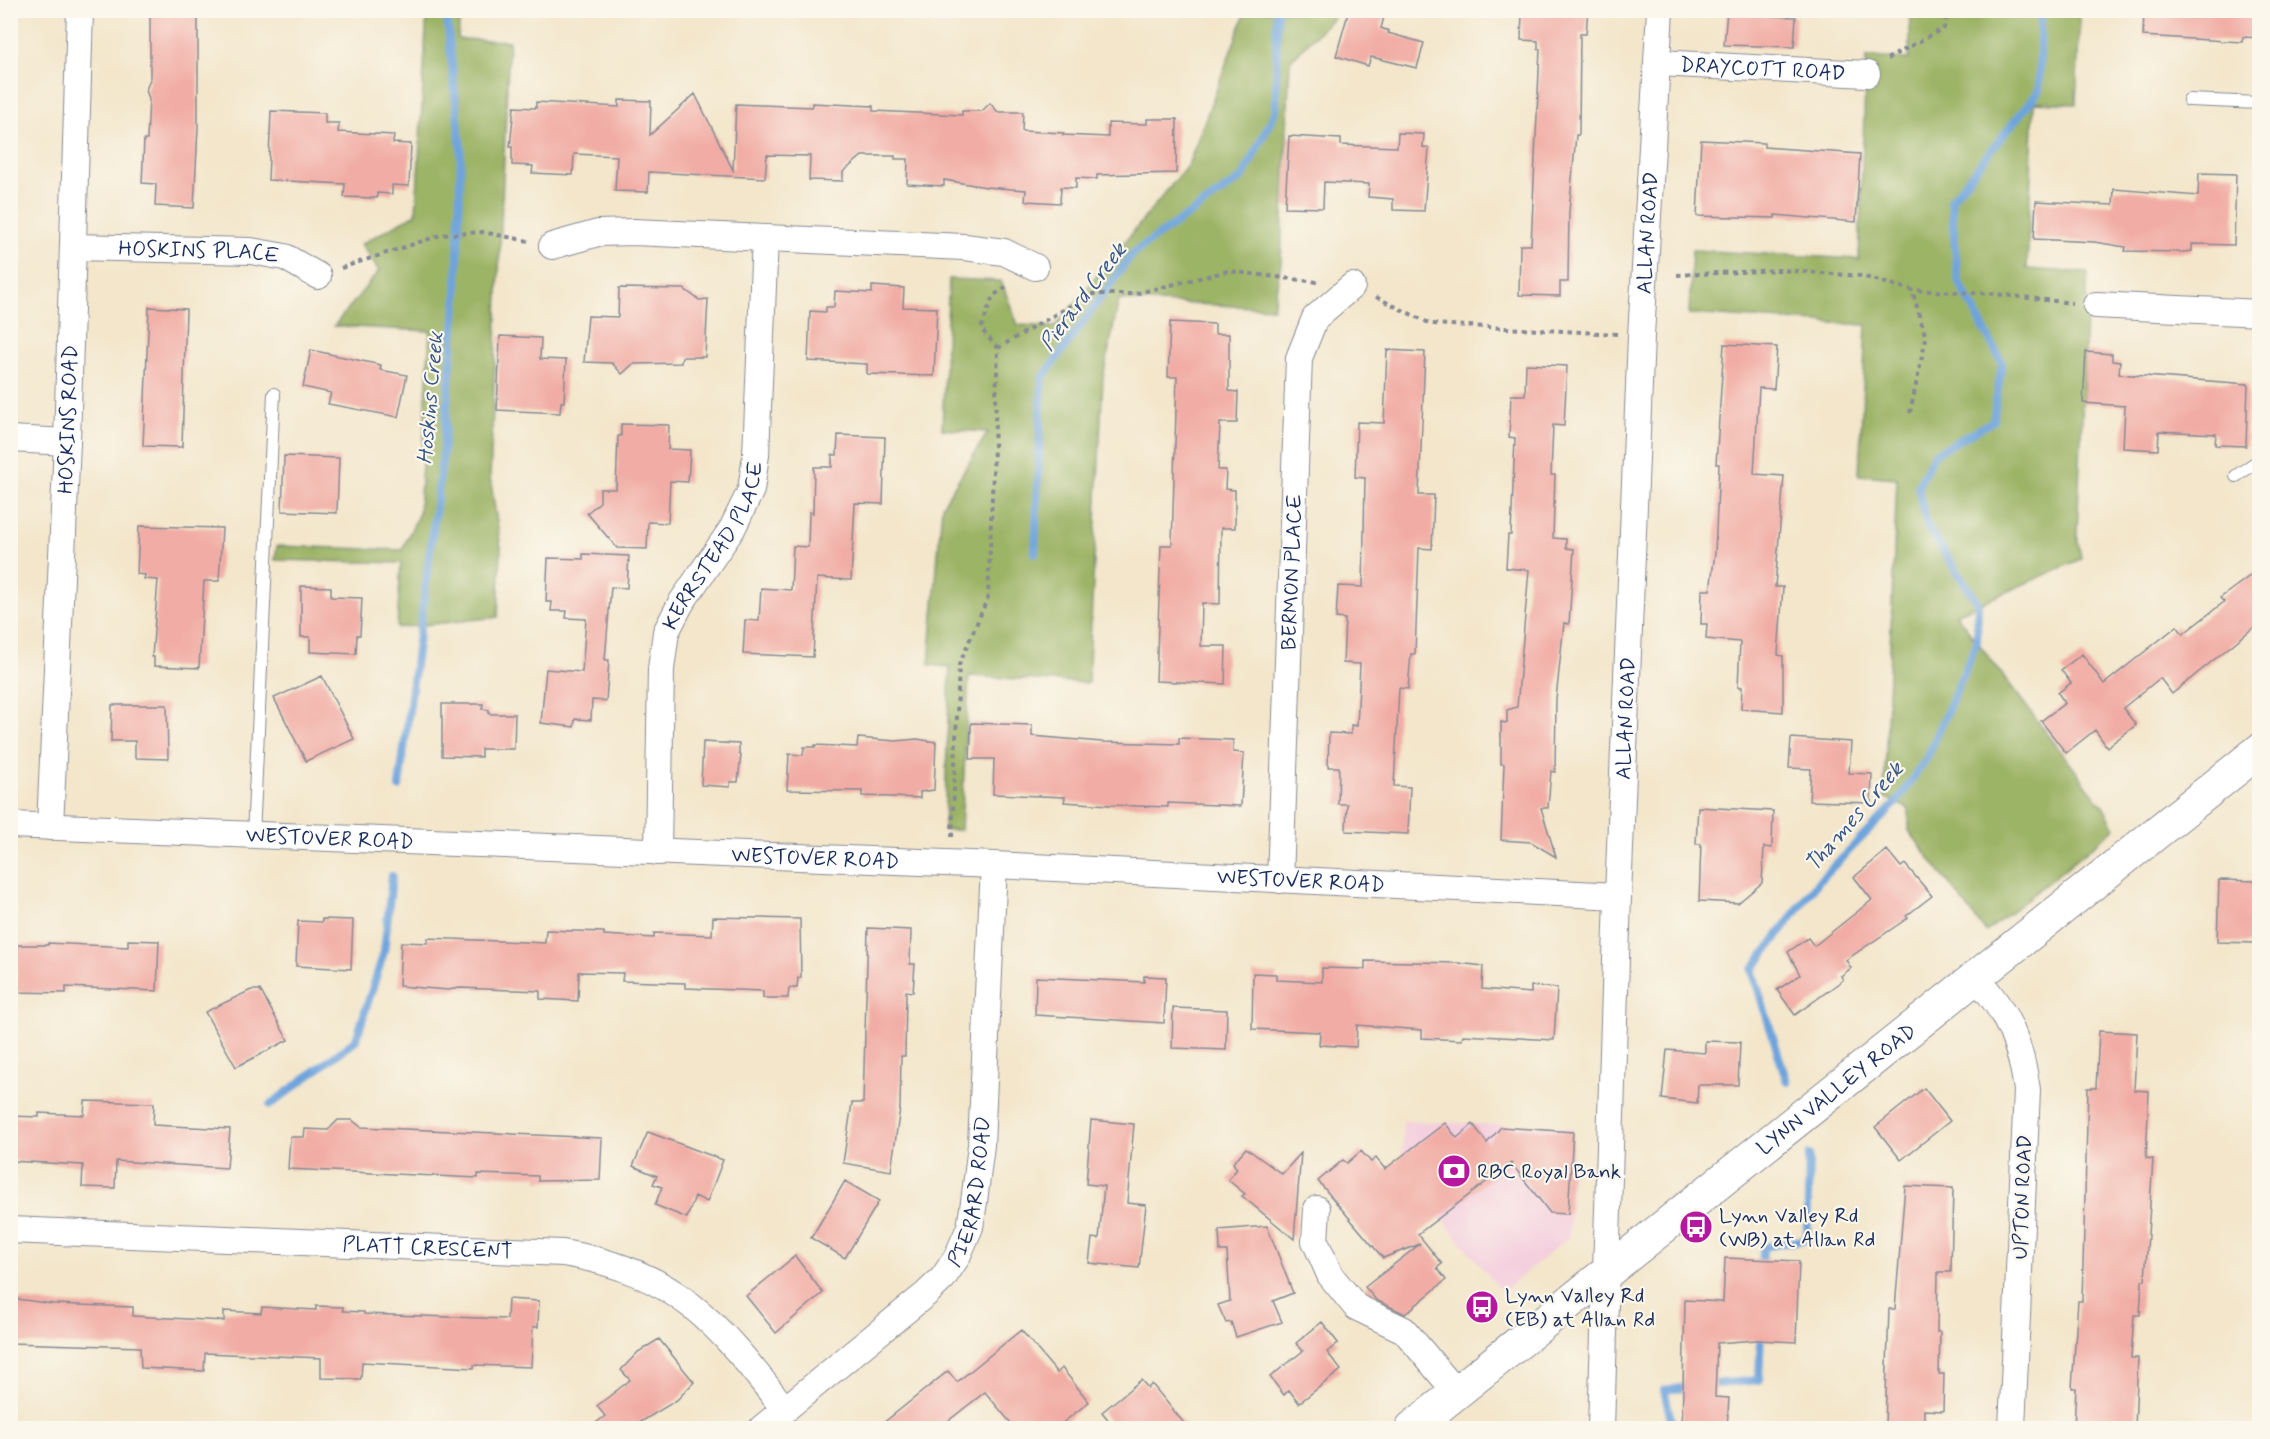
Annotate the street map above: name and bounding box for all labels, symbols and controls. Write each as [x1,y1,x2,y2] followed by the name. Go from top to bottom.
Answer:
[1679,51,1846,88] street label: DRAYCOTT ROAD
[1630,171,1666,295] street label: ALLAN ROAD
[118,235,281,271] street label: HOSKINS PLACE
[1034,236,1135,357] water label: Pierard Creek
[411,329,451,465] water label: Hoskins Creek
[52,344,85,495] street label: HOSKINS ROAD
[657,459,770,635] street label: KERRSTEAD PLACE
[1275,494,1309,651] street label: BERMON PLACE
[1610,657,1643,780] street label: ALLAN ROAD
[1799,755,1911,878] water label: Thames Creek
[245,822,414,856] street label: WESTOVER ROAD
[731,841,900,876] street label: WESTOVER ROAD
[1216,863,1385,899] street label: WESTOVER ROAD
[1751,1017,1922,1162] street label: LYNN VALLEY ROAD
[941,1116,997,1273] street label: PIERARD ROAD
[2007,1134,2039,1260] street label: UPTON ROAD
[1436,1153,1472,1189] bank icon: RBC Royal Bank
[1477,1158,1621,1186] place label: RBC Royal Bank
[1719,1202,1875,1254] place label: Lynn Valley Rd (WB) at Allan Rd
[1678,1209,1714,1245] bus stop icon: Lynn Valley Rd (WB) at Allan Rd
[342,1231,513,1266] street label: PLATT CRESCENT
[1505,1282,1655,1334] place label: Lynn Valley Rd (EB) at Allan Rd
[1464,1289,1500,1325] bus stop icon: Lynn Valley Rd (EB) at Allan Rd

